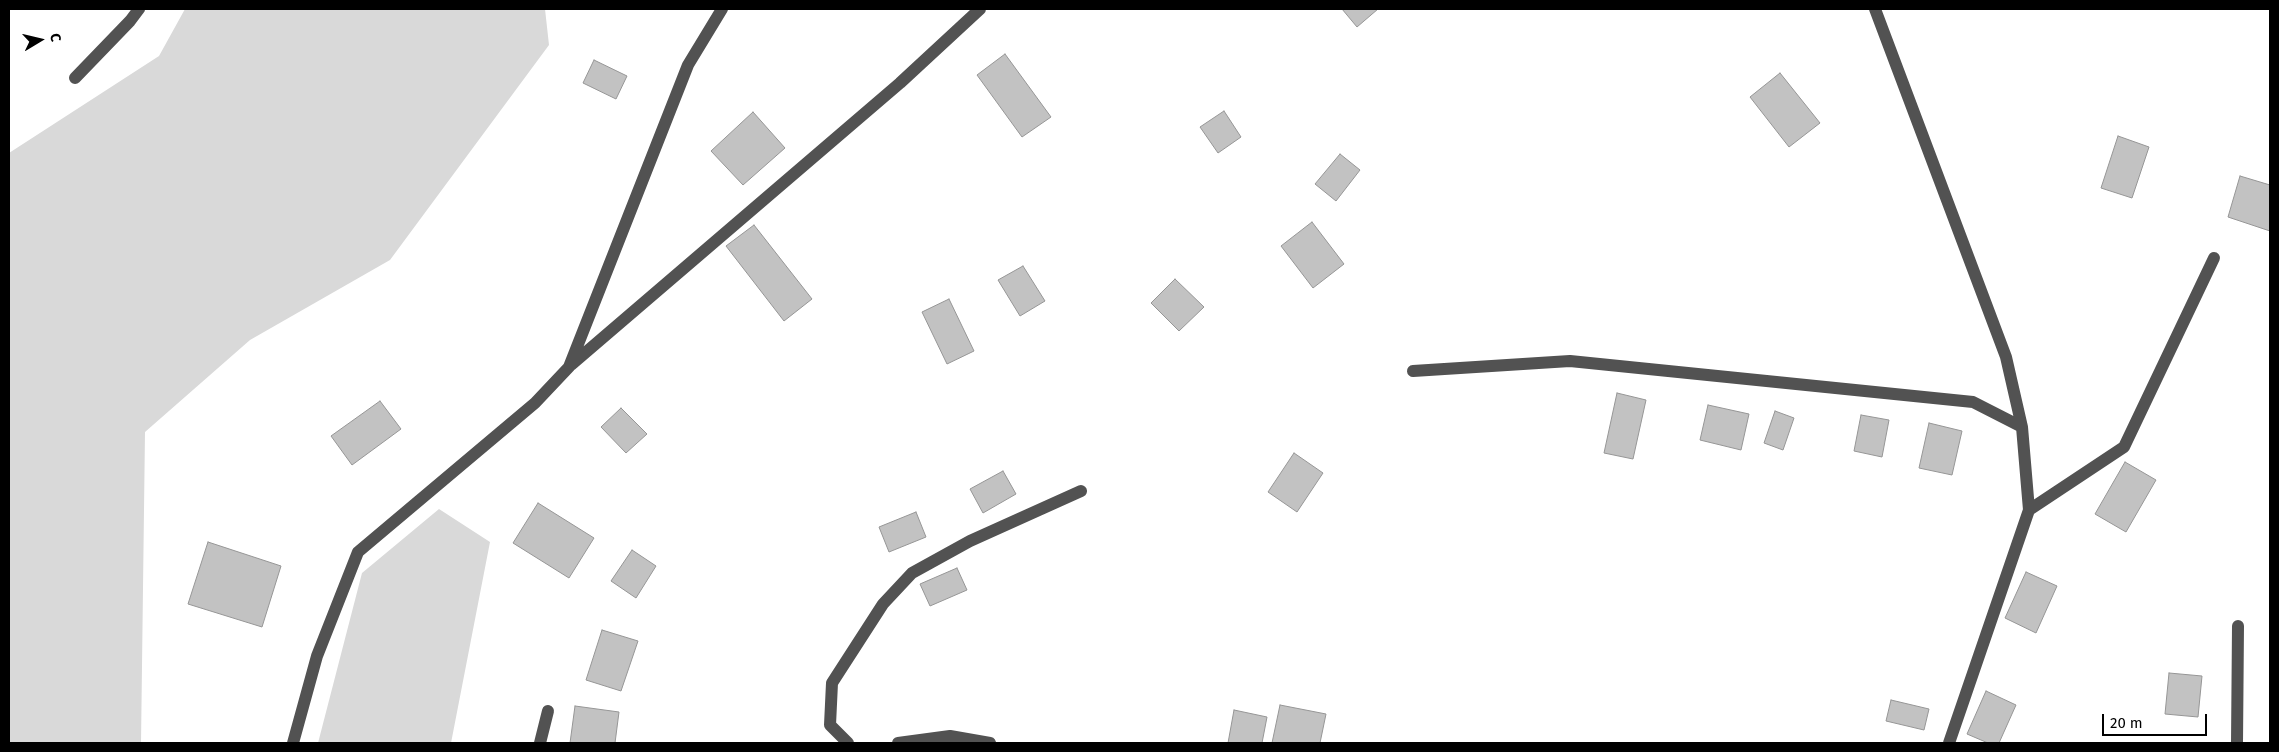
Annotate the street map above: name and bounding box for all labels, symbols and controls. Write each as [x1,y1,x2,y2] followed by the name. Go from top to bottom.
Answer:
[15,15,65,65] north arrow
[46,32,64,43] text: С
[2104,704,2209,736] scale bar
[2110,714,2143,732] text: 20 m

